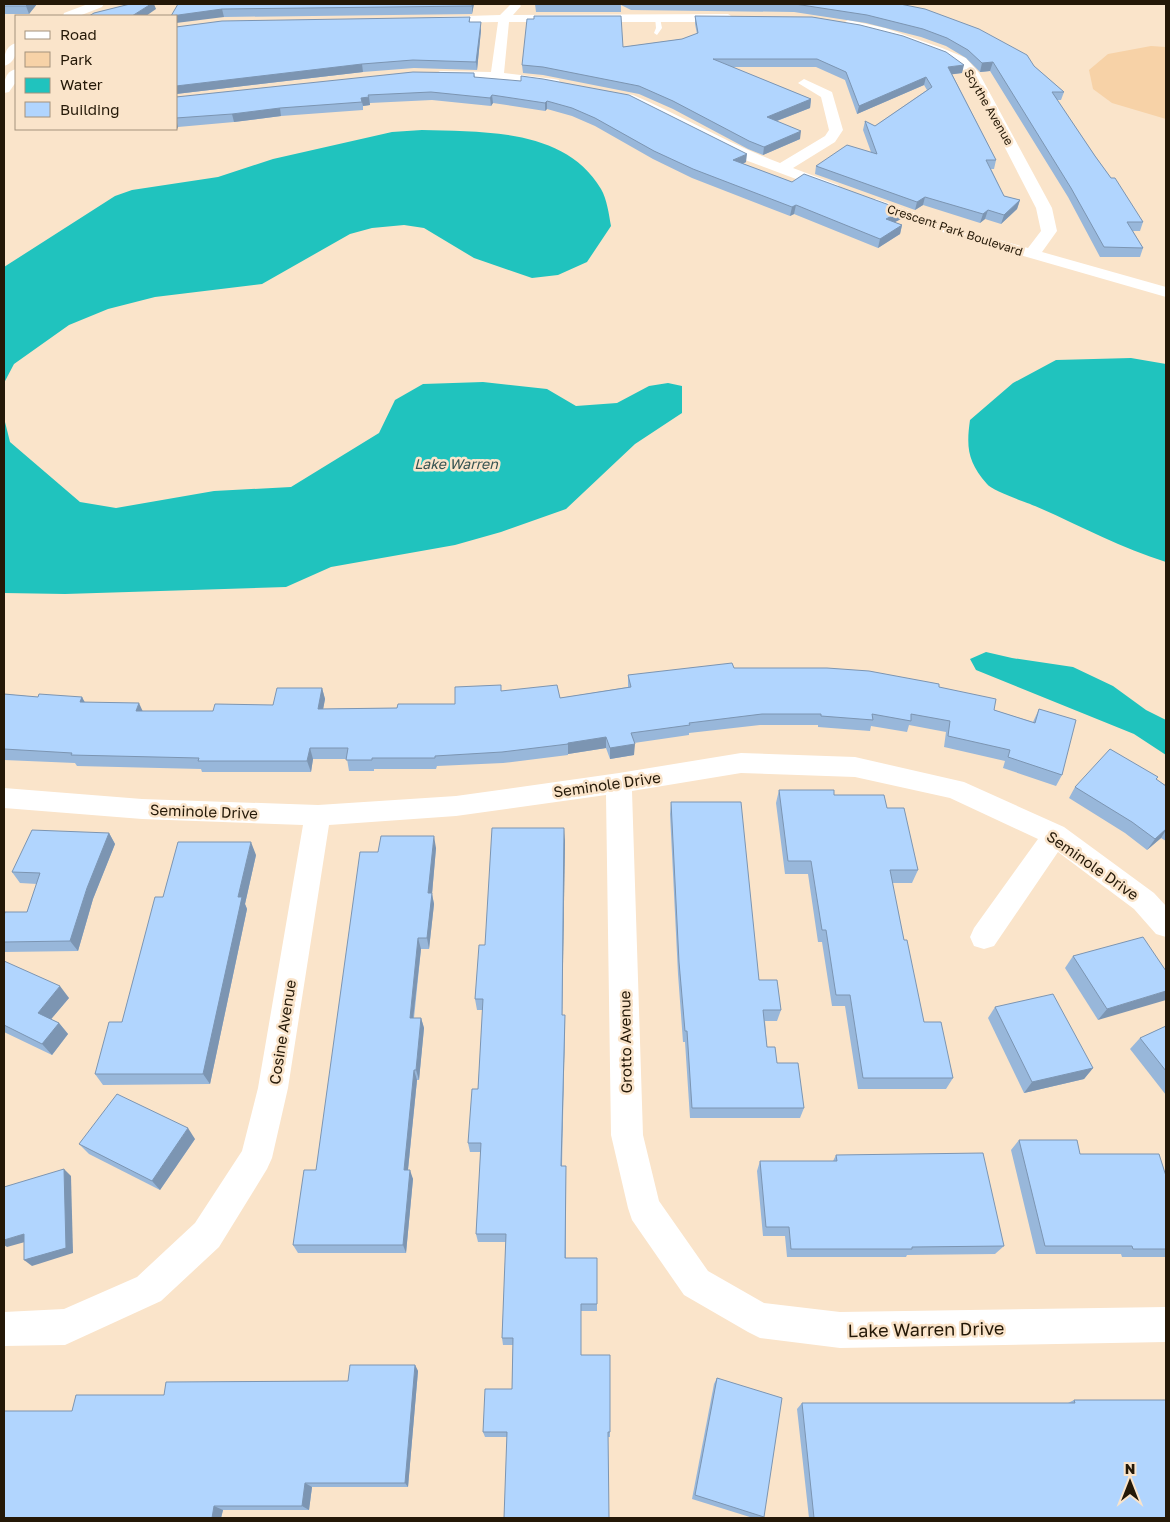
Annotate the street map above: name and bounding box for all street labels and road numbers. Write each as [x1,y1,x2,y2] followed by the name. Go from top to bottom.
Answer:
[961,66,1017,148] street label: Scythe Avenue
[885,201,1025,259] street label: Crescent Park Boulevard
[552,768,662,800] street label: Seminole Drive
[150,800,259,822] street label: Seminole Drive
[1044,827,1143,904] street label: Seminole Drive
[265,978,299,1086] street label: Cosine Avenue
[615,990,635,1094] street label: Grotto Avenue
[848,1317,1004,1341] street label: Lake Warren Drive

